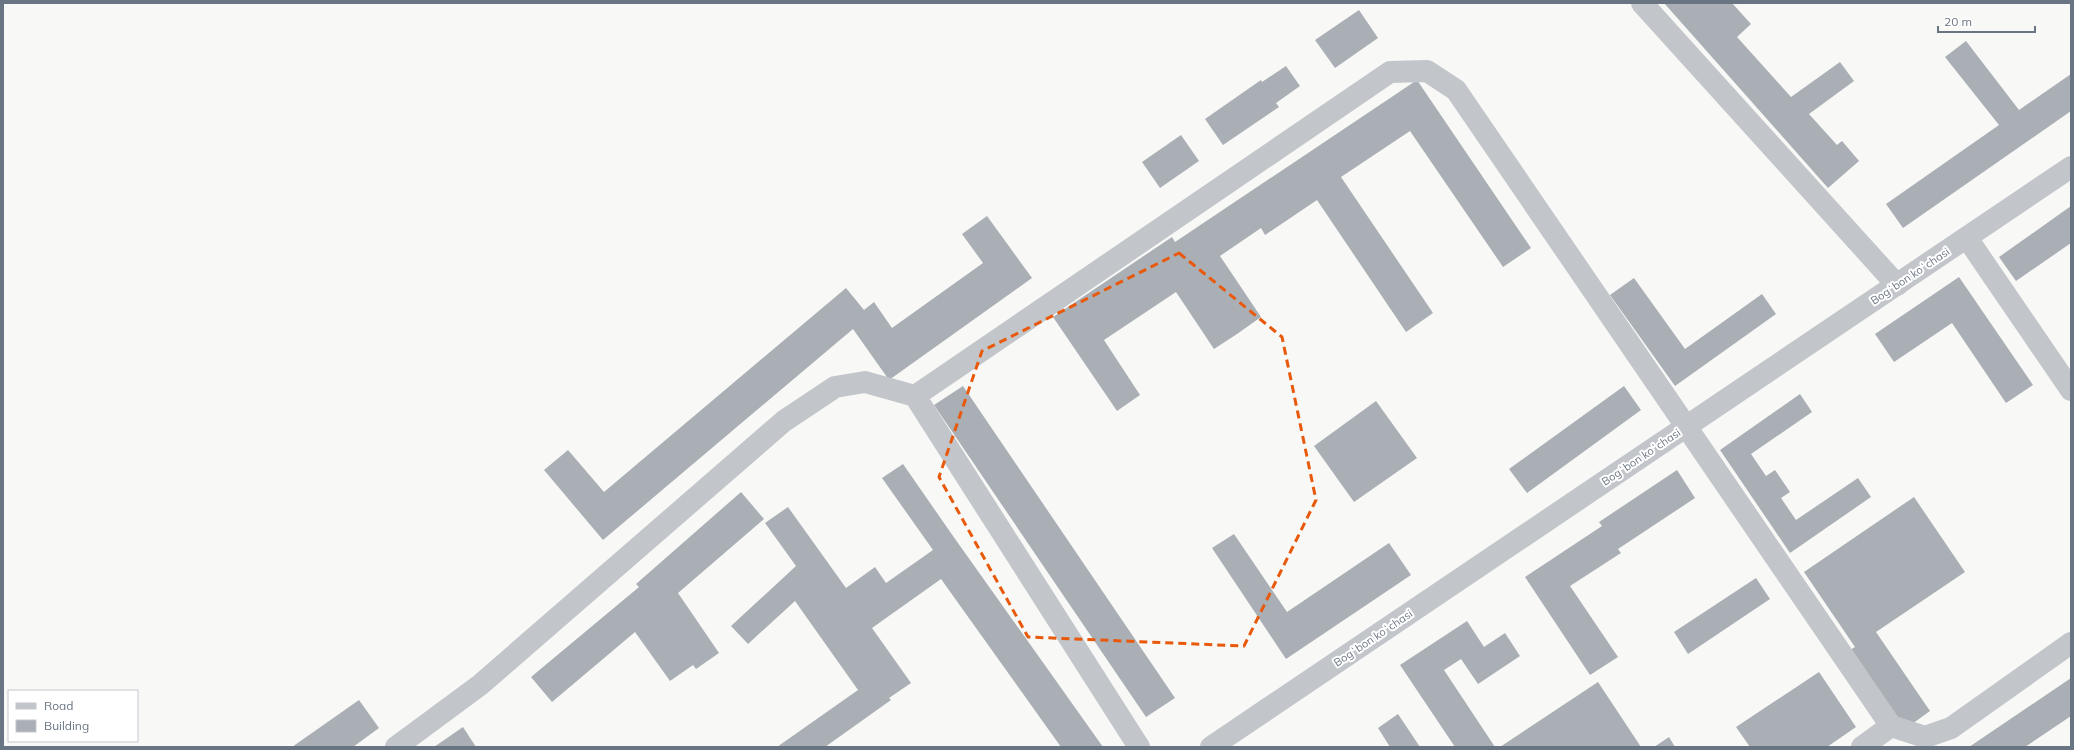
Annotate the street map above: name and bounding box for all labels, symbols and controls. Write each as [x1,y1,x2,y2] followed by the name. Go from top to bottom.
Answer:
[1938,8,2035,34] scale bar
[1944,14,1972,29] text: 20 m
[1868,244,1952,308] street label: Bogʻbon koʻchasi
[1599,425,1683,489] street label: Bogʻbon koʻchasi
[1331,606,1415,670] street label: Bogʻbon koʻchasi
[8,690,138,742] legend
[44,698,73,713] text: Road
[44,718,89,733] text: Building

